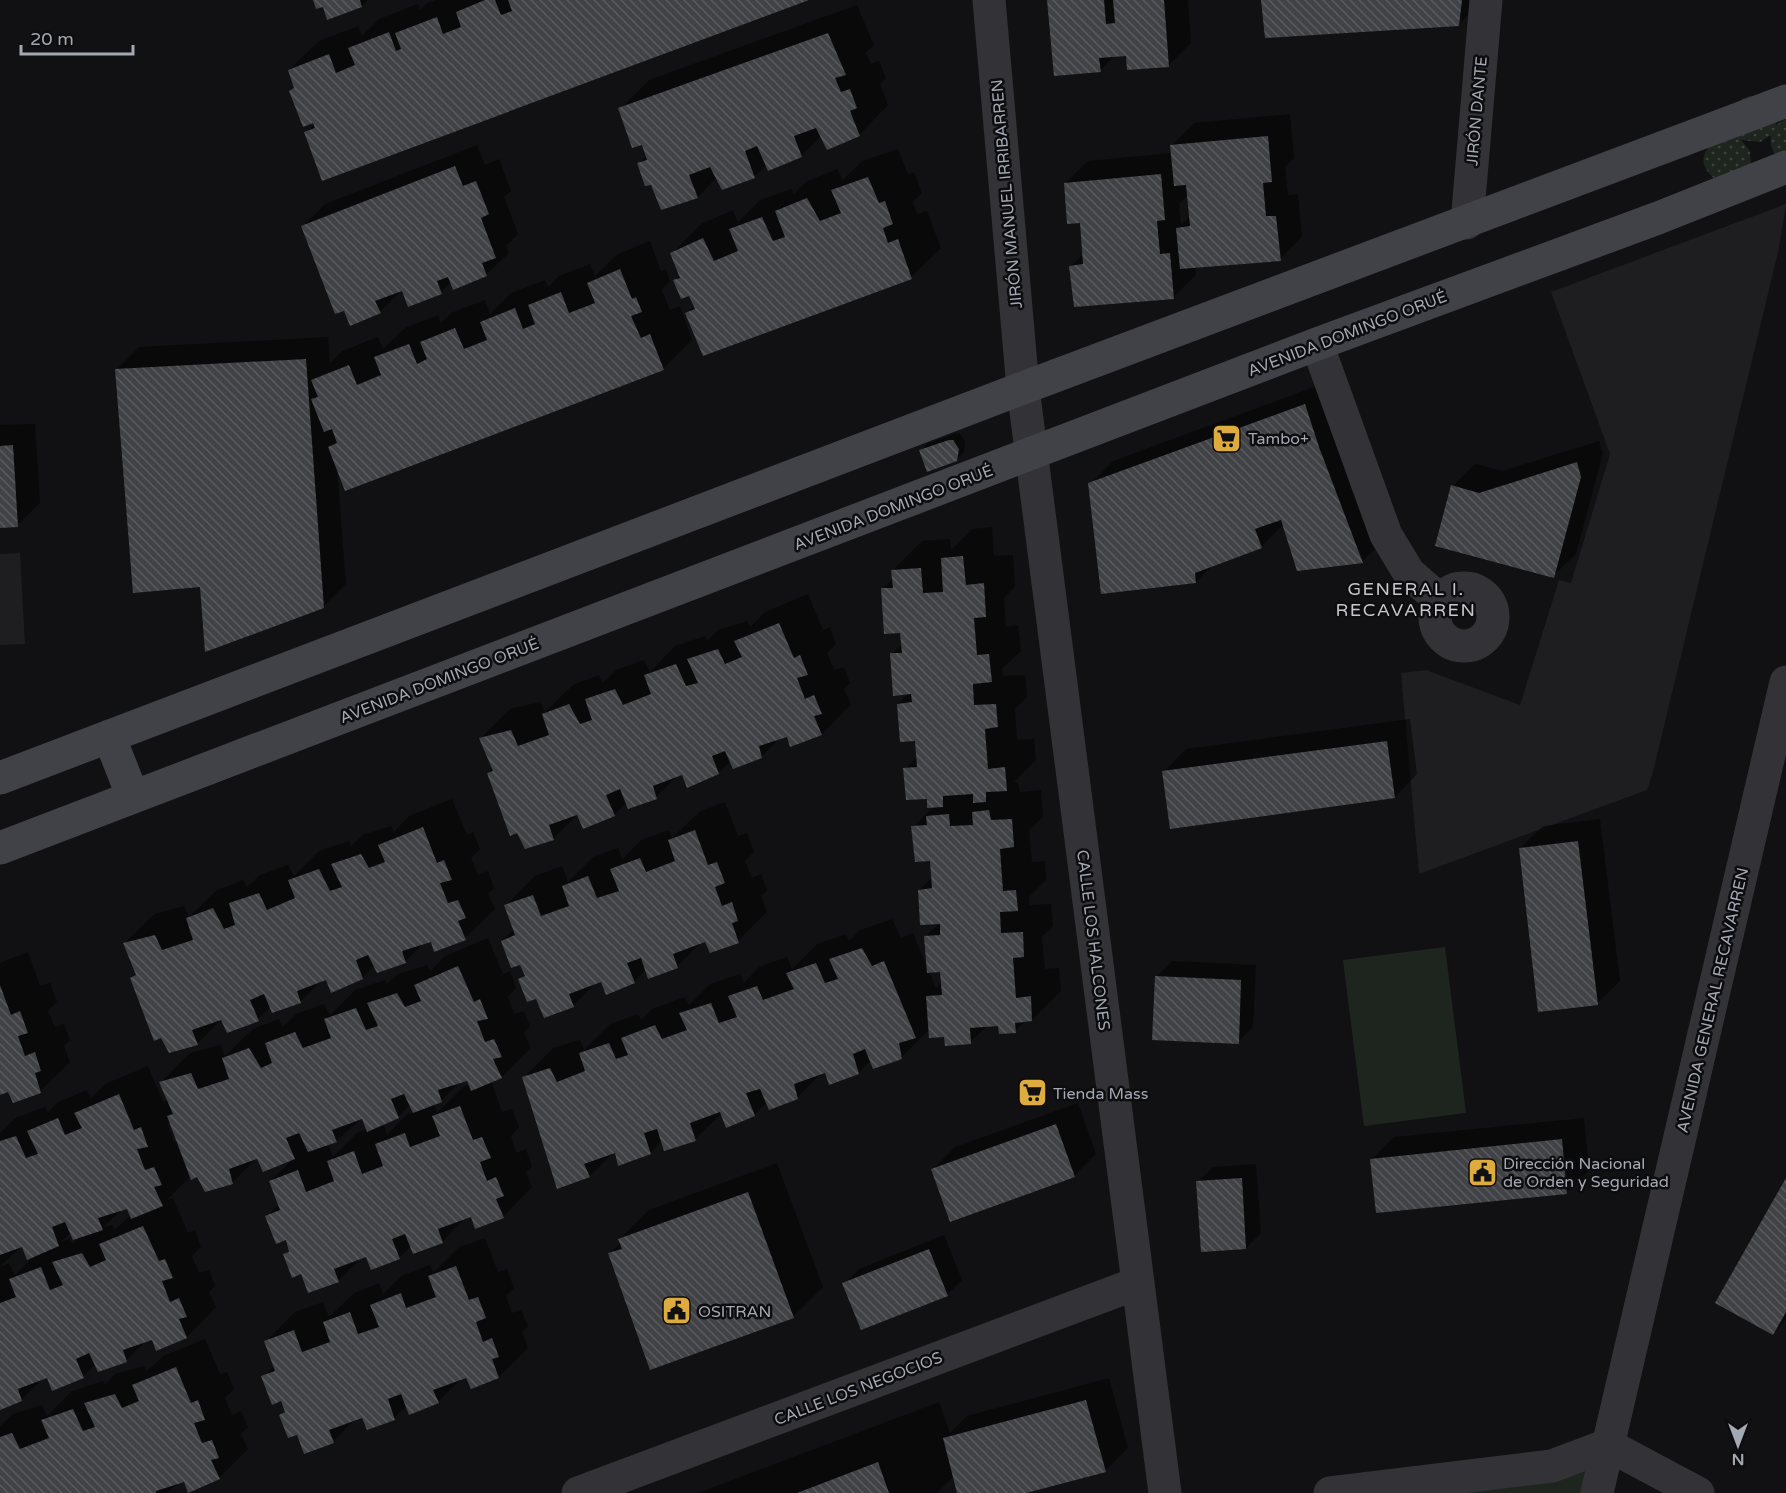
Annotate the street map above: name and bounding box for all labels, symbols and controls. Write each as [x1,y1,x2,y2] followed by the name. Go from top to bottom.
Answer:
[21,18,134,56] scale bar
[30,28,74,50] text: 20 m
[1462,55,1492,167] street label: JIRÓN DANTE
[987,78,1027,309] street label: JIRÓN MANUEL IRRIBARREN
[1245,287,1450,381] street label: AVENIDA DOMINGO ORUÉ
[1211,422,1243,454] supermarket icon: Tambo+
[1248,429,1309,449] place label: Tambo+
[791,461,996,555] street label: AVENIDA DOMINGO ORUÉ
[1335,578,1477,621] district label: GENERAL I. RECAVARREN
[337,634,542,728] street label: AVENIDA DOMINGO ORUÉ
[1072,849,1114,1032] street label: CALLE LOS HALCONES
[1673,865,1753,1135] street label: AVENIDA GENERAL RECAVARREN
[1016,1077,1048,1109] supermarket icon: Tienda Mass
[1053,1084,1148,1104] place label: Tienda Mass
[1503,1154,1669,1192] place label: Dirección Nacional de Orden y Seguridad
[1466,1156,1498,1188] public building icon: Dirección Nacional de Orden y Seguridad
[661,1295,693,1327] public building icon: OSITRAN
[698,1302,771,1322] place label: OSITRAN
[771,1348,945,1430] street label: CALLE LOS NEGOCIOS
[1708,1415,1768,1475] north arrow
[1732,1449,1744,1469] text: N

